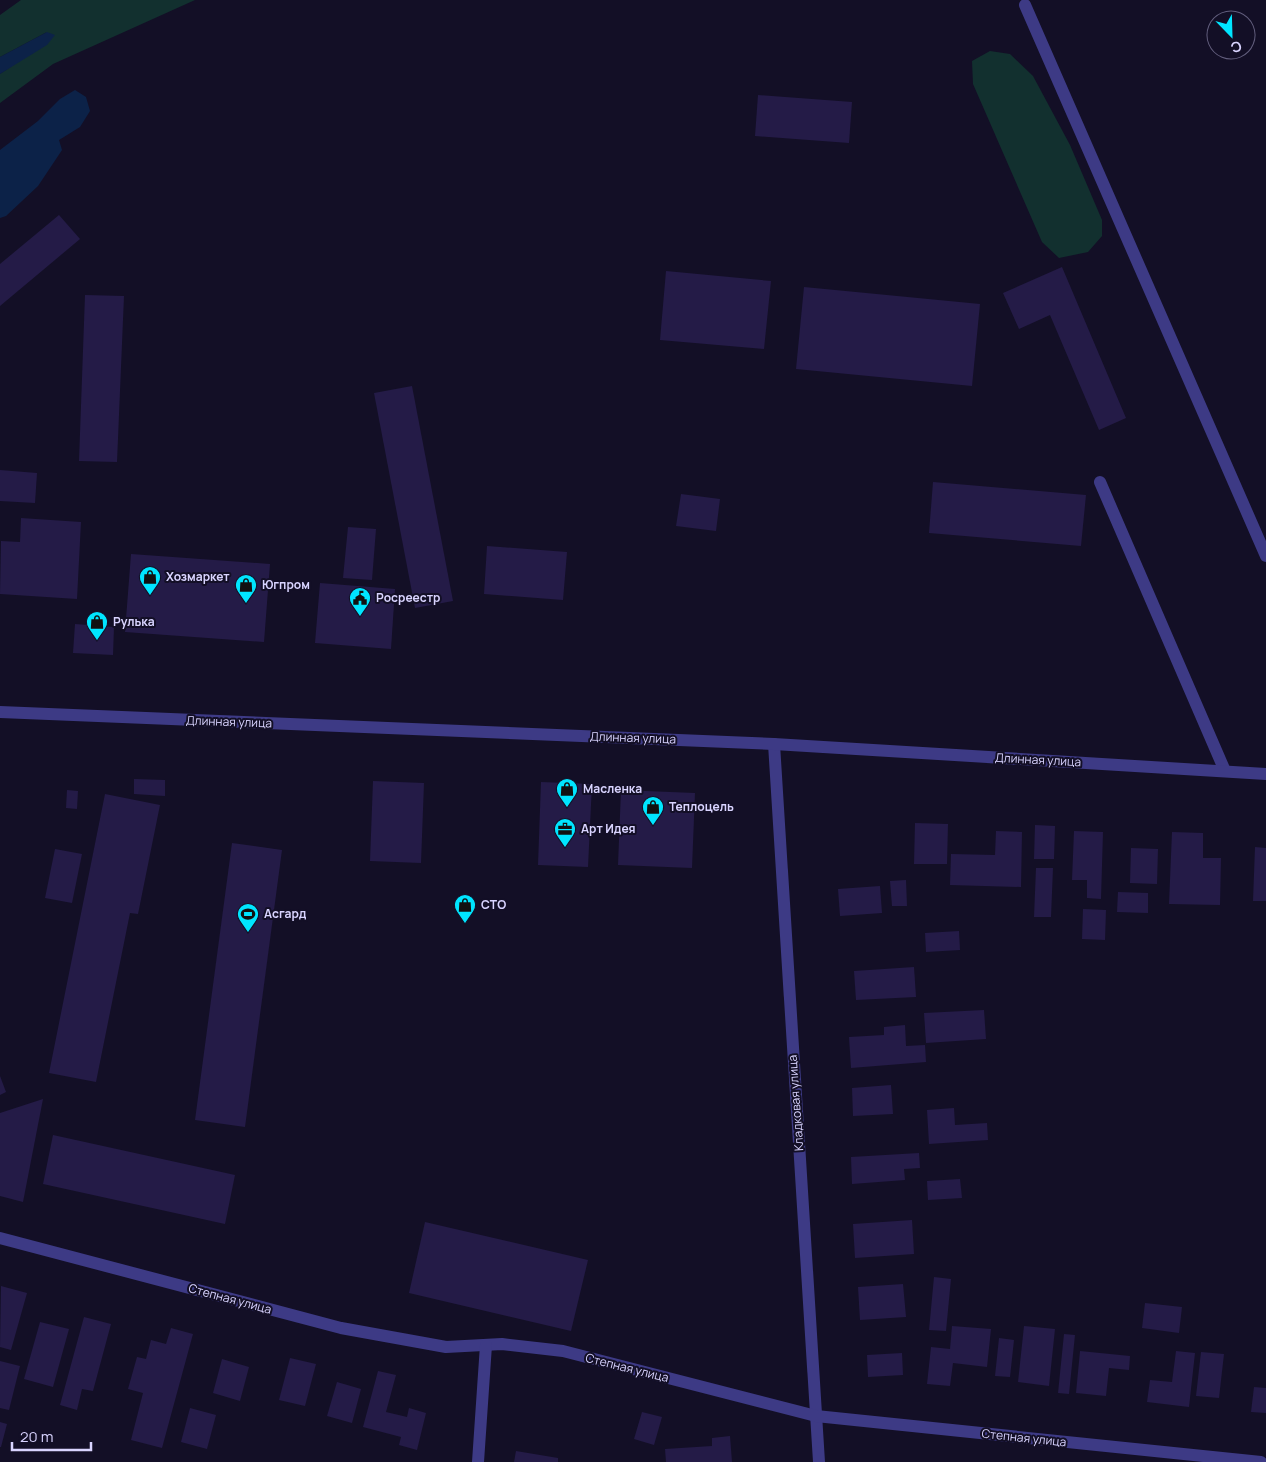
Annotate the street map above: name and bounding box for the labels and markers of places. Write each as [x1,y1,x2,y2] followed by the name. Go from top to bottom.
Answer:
[138,565,162,596] shop icon: Хозмаркет
[166,568,230,585] place label: Хозмаркет
[234,573,258,604] shop icon: Югпром
[262,576,310,593] place label: Югпром
[348,586,372,617] public building icon: Росреестр
[376,589,440,606] place label: Росреестр
[85,610,109,641] shop icon: Рулька
[113,613,155,630] place label: Рулька
[555,777,579,808] shop icon: Масленка
[583,780,642,797] place label: Масленка
[641,795,665,826] shop icon: Теплоцель
[669,798,734,815] place label: Теплоцель
[553,817,577,848] office icon: Арт Идея
[581,820,636,837] place label: Арт Идея
[453,893,477,924] shop icon: СТО
[481,896,506,913] place label: СТО
[236,902,260,933] sports icon: Асгард
[264,905,307,922] place label: Асгард

